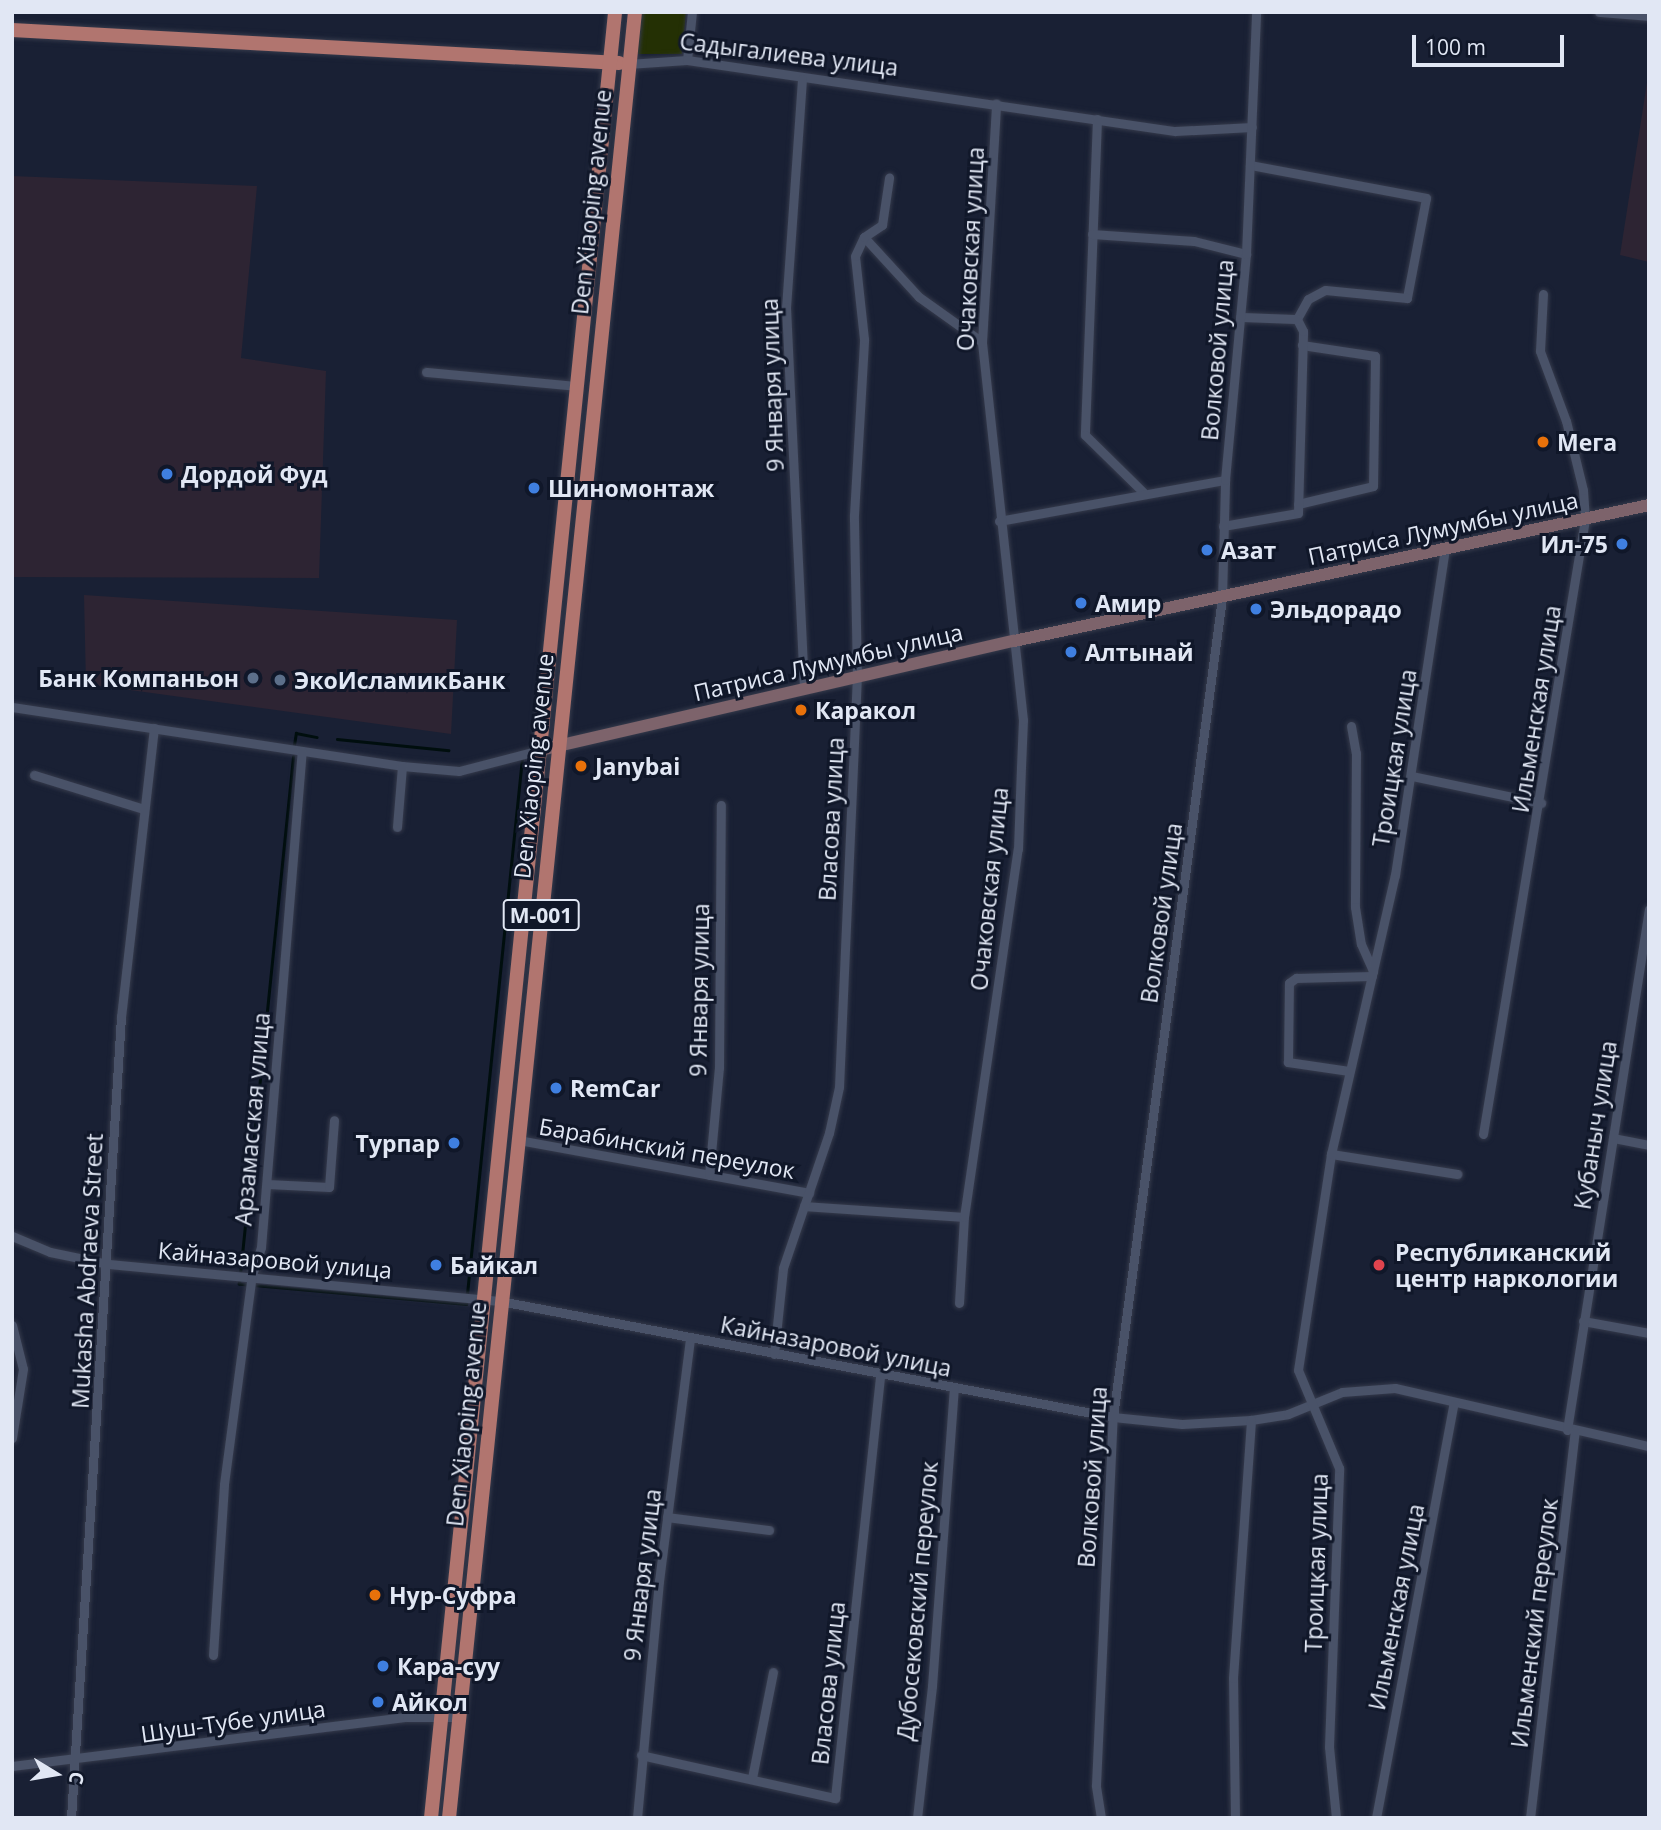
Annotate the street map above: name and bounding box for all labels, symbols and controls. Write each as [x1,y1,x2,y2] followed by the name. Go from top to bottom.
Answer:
[1416,21,1568,65] scale bar
[678,27,900,81] street label: Садыгалиева улица
[1425,33,1486,61] text: 100 m
[565,88,617,316] street label: Den Xiaoping avenue
[951,146,989,352] street label: Очаковская улица
[1195,258,1239,442] street label: Волковой улица
[755,298,789,472] street label: 9 Января улица
[1557,428,1617,456] place label: Мега
[1535,434,1551,450] marker: Мега
[181,460,328,488] place label: Дордой Фуд
[159,466,175,482] marker: Дордой Фуд
[548,474,714,502] place label: Шиномонтаж
[526,480,542,496] marker: Шиномонтаж
[1305,486,1581,570] street label: Патриса Лумумбы улица
[1541,530,1608,558] place label: Ил-75
[1221,536,1276,564] place label: Азат
[1614,536,1630,552] marker: Ил-75
[1199,542,1215,558] marker: Азат
[1095,589,1161,617] place label: Амир
[1073,595,1089,611] marker: Амир
[1270,595,1402,623] place label: Эльдорадо
[1248,601,1264,617] marker: Эльдорадо
[1506,603,1566,815] street label: Ильменская улица
[691,618,965,706] street label: Патриса Лумумбы улица
[1085,638,1194,666] place label: Алтынай
[1063,644,1079,660] marker: Алтынай
[507,652,559,880] street label: Den Xiaoping avenue
[38,664,239,692] place label: Банк Компаньон
[294,666,505,694] place label: ЭкоИсламикБанк
[1366,667,1422,849] street label: Троицкая улица
[245,670,261,686] marker: Банк Компаньон
[272,672,288,688] marker: ЭкоИсламикБанк
[815,696,916,724] place label: Каракол
[793,702,809,718] marker: Каракол
[813,736,849,902] street label: Власова улица
[595,752,680,780] place label: Janybai
[573,758,589,774] marker: Janybai
[965,786,1013,992] street label: Очаковская улица
[1135,821,1187,1005] street label: Волковой улица
[503,898,580,932] road number: M-001
[684,903,714,1077] street label: 9 Января улица
[229,1011,275,1227] street label: Арзамасская улица
[1568,1039,1622,1211] street label: Кубаныч улица
[570,1074,660,1102] place label: RemCar
[548,1080,564,1096] marker: RemCar
[537,1112,797,1184] street label: Барабинский переулок
[356,1129,440,1157] place label: Турпар
[66,1133,108,1409] street label: Mukasha Abdraeva Street
[446,1135,462,1151] marker: Турпар
[157,1236,393,1284] street label: Кайназаровой улица
[1395,1238,1618,1292] place label: Республиканский центр наркологии
[450,1251,538,1279] place label: Байкал
[1369,1255,1389,1275] marker: Республиканский центр наркологии
[428,1257,444,1273] marker: Байкал
[440,1300,492,1528] street label: Den Xiaoping avenue
[718,1310,954,1382] street label: Кайназаровой улица
[1072,1385,1112,1569] street label: Волковой улица
[891,1460,943,1742] street label: Дубосековский переулок
[1299,1473,1333,1653] street label: Троицкая улица
[618,1487,666,1663] street label: 9 Января улица
[1505,1497,1563,1749] street label: Ильменский переулок
[1362,1502,1430,1712] street label: Ильменская улица
[389,1581,517,1609] place label: Нур-Суфра
[367,1587,383,1603] marker: Нур-Суфра
[806,1600,850,1766] street label: Власова улица
[397,1652,500,1680] place label: Кара-суу
[375,1658,391,1674] marker: Кара-суу
[392,1688,468,1716] place label: Айкол
[139,1694,327,1748] street label: Шуш-Тубе улица
[370,1694,386,1710] marker: Айкол
[21,1739,91,1809] north arrow
[63,1770,91,1786] text: С

